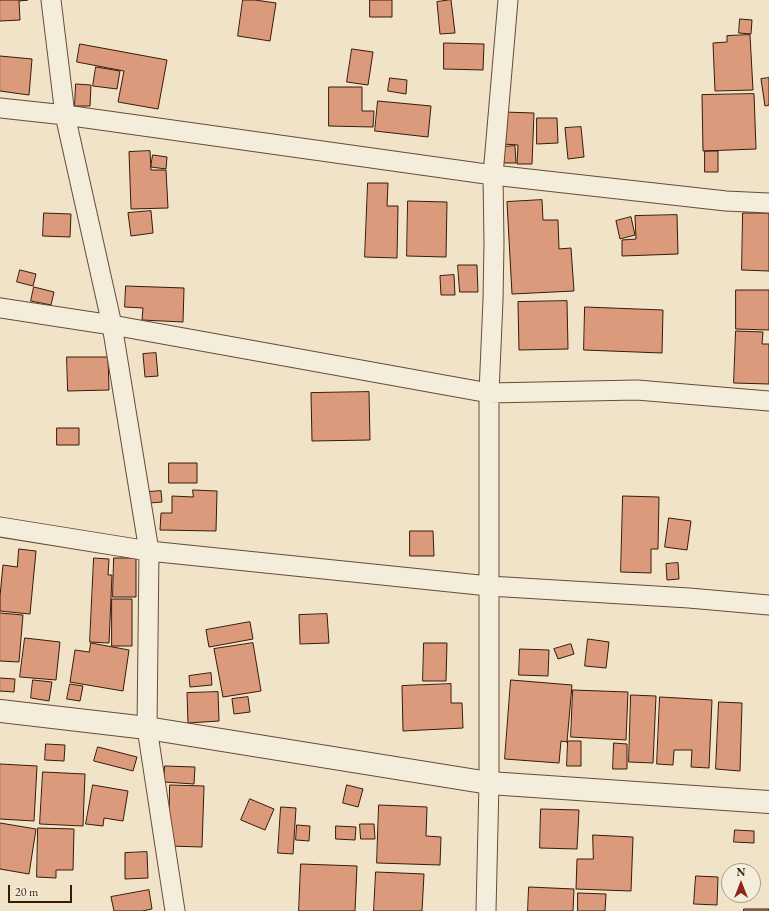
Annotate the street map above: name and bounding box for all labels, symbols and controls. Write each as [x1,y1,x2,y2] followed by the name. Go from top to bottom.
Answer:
[721,863,761,903] north arrow
[737,865,745,879] text: N
[10,877,74,903] scale bar
[15,884,38,900] text: 20 m

